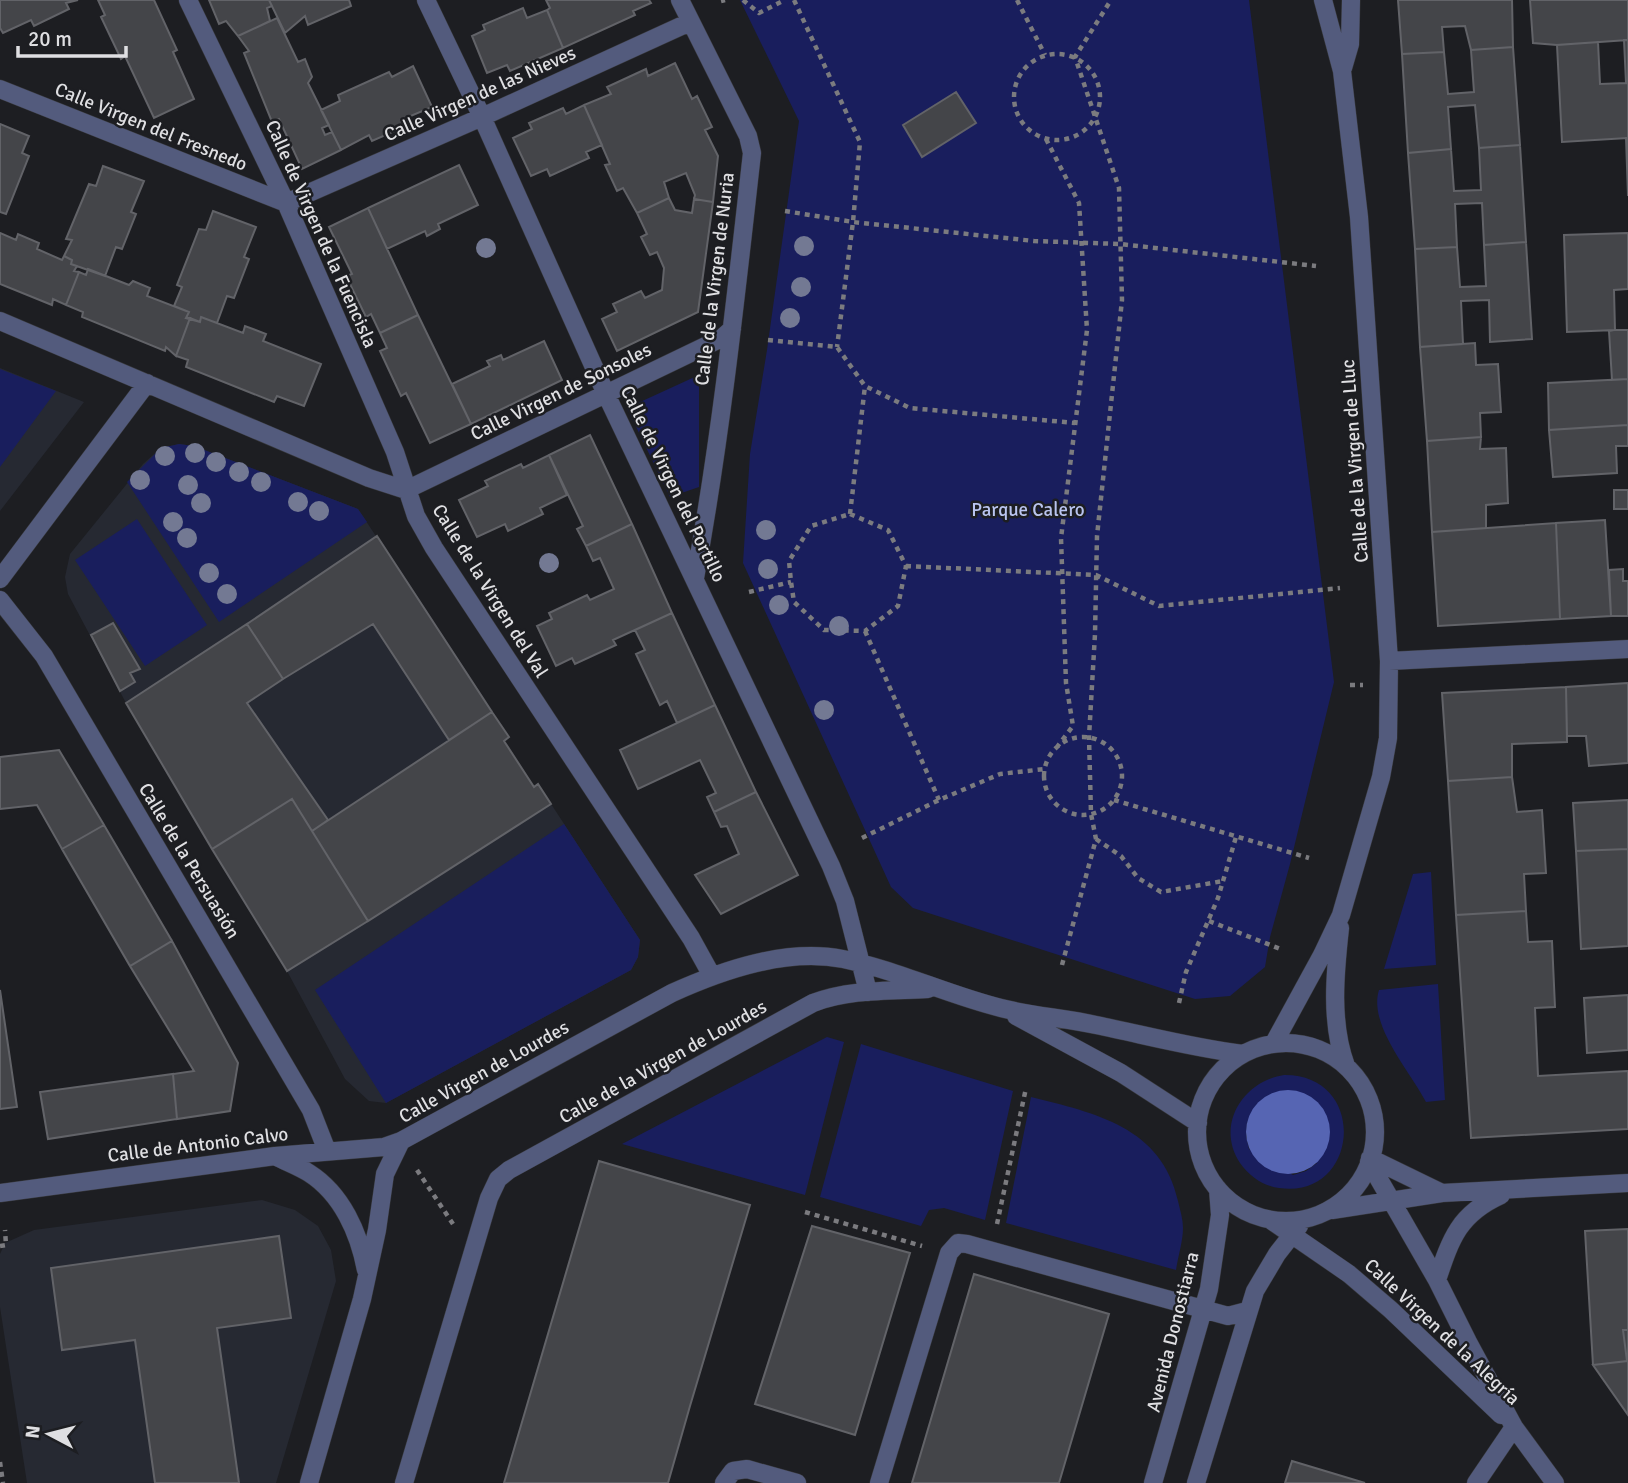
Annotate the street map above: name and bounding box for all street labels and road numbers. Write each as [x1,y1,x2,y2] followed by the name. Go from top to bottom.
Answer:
[380,41,580,147] street label: Calle Virgen de las Nieves
[51,77,251,177] street label: Calle Virgen del Fresnedo
[260,116,382,352] street label: Calle de Virgen de la Fuencisla
[690,171,740,387] street label: Calle de la Virgen de Nuria
[467,338,655,446] street label: Calle Virgen de Sonsoles
[1336,359,1374,563] street label: Calle de la Virgen de Lluc
[615,382,731,586] street label: Calle de Virgen del Portillo
[427,500,553,682] street label: Calle de la Virgen del Val
[133,779,245,943] street label: Calle de la Persuasión
[555,995,771,1129] street label: Calle de la Virgen de Lourdes
[395,1015,573,1129] street label: Calle Virgen de Lourdes
[106,1122,290,1168] street label: Calle de Antonio Calvo
[1141,1249,1205,1415] street label: Avenida Donostiarra
[1359,1254,1525,1410] street label: Calle Virgen de la Alegría

